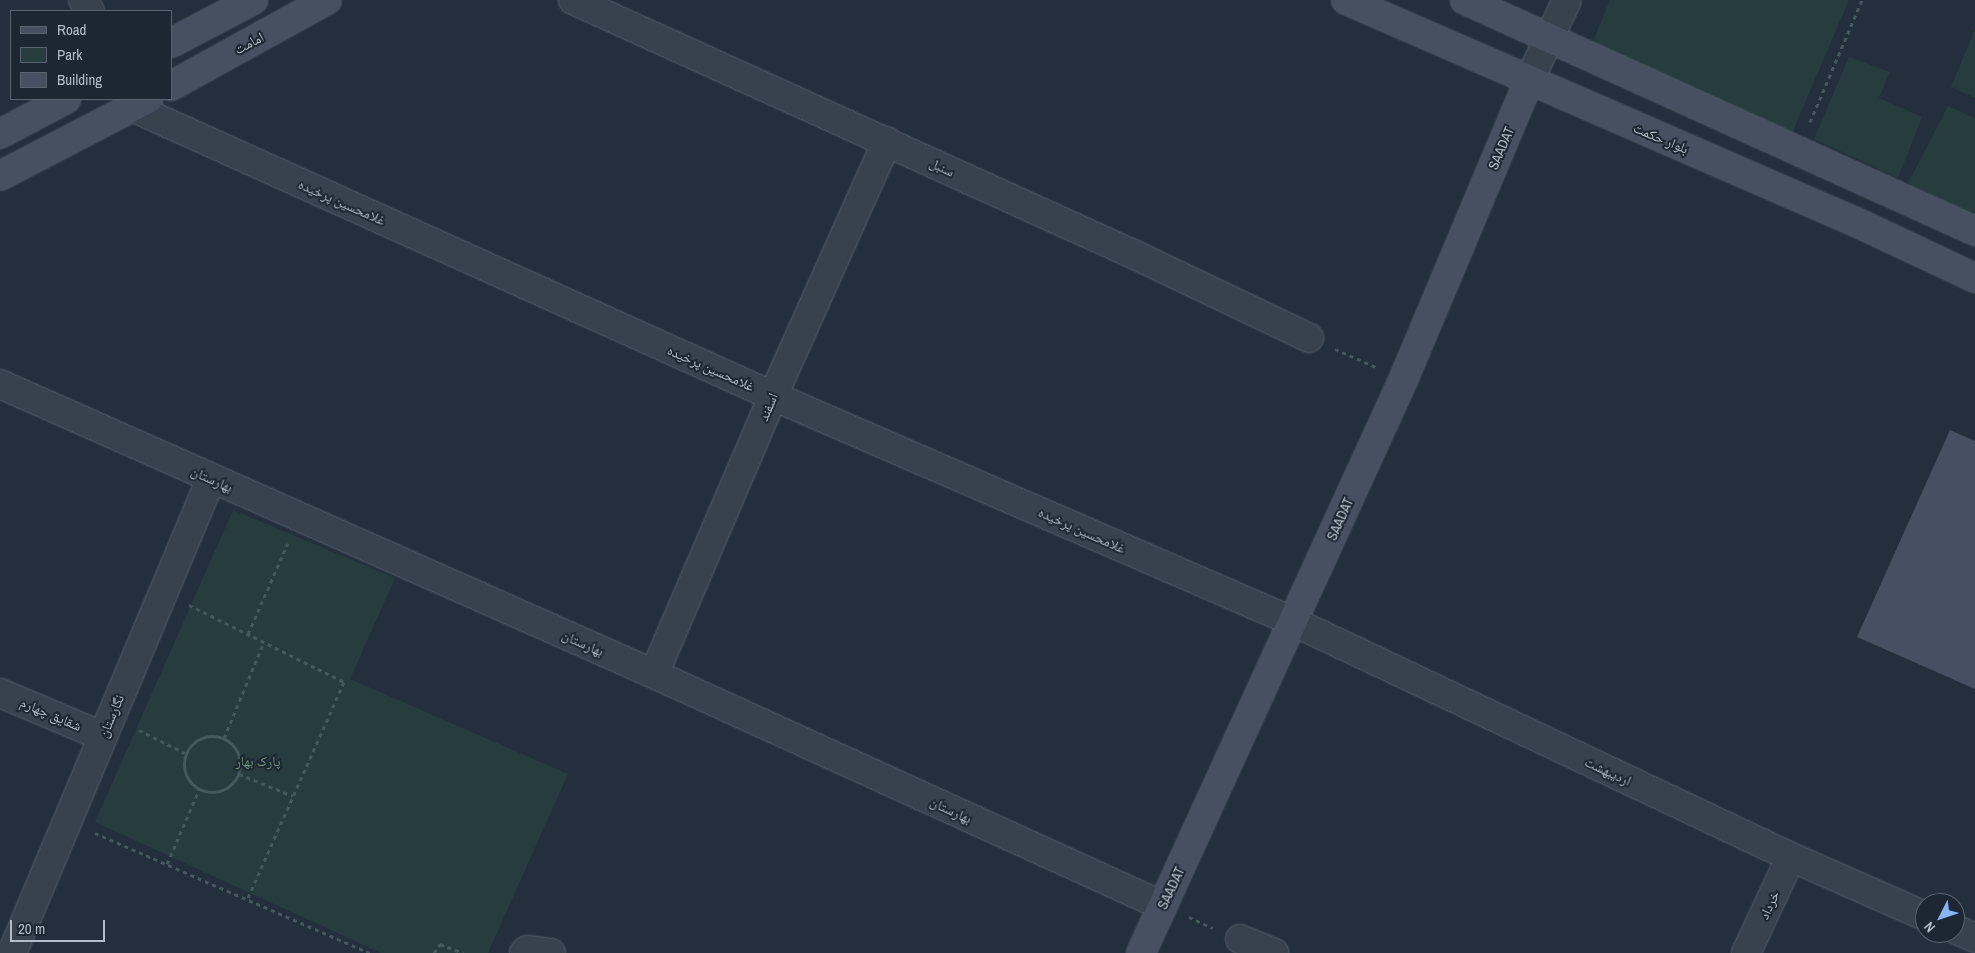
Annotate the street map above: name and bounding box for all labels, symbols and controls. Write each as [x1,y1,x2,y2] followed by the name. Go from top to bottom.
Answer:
[10,10,172,100] legend
[57,19,86,40] text: Road
[231,28,267,58] street label: امامت
[57,44,82,65] text: Park
[57,69,102,90] text: Building
[1631,119,1691,157] street label: بلوار حکمت
[1484,124,1518,172] street label: SAADAT
[927,154,957,180] street label: سنبل
[296,175,388,229] street label: غلامحسین پرخیده
[665,341,757,395] street label: غلامحسین پرخیده
[755,391,781,423] street label: اسفند
[188,462,236,496] street label: بهارستان
[1323,495,1357,543] street label: SAADAT
[1036,503,1128,557] street label: غلامحسین پرخیده
[559,626,607,660] street label: بهارستان
[94,692,128,740] street label: نگارستان
[18,694,84,734] street label: شقایق چهارم
[235,753,281,769] park label: پارک بهار
[1582,753,1634,789] street label: اردیبهشت
[927,793,975,827] street label: بهارستان
[1154,864,1188,912] street label: SAADAT
[1755,888,1783,922] street label: خرداد
[1915,893,1965,943] north arrow
[12,910,108,942] scale bar
[18,918,45,939] text: 20 m
[1920,918,1939,936] text: N

